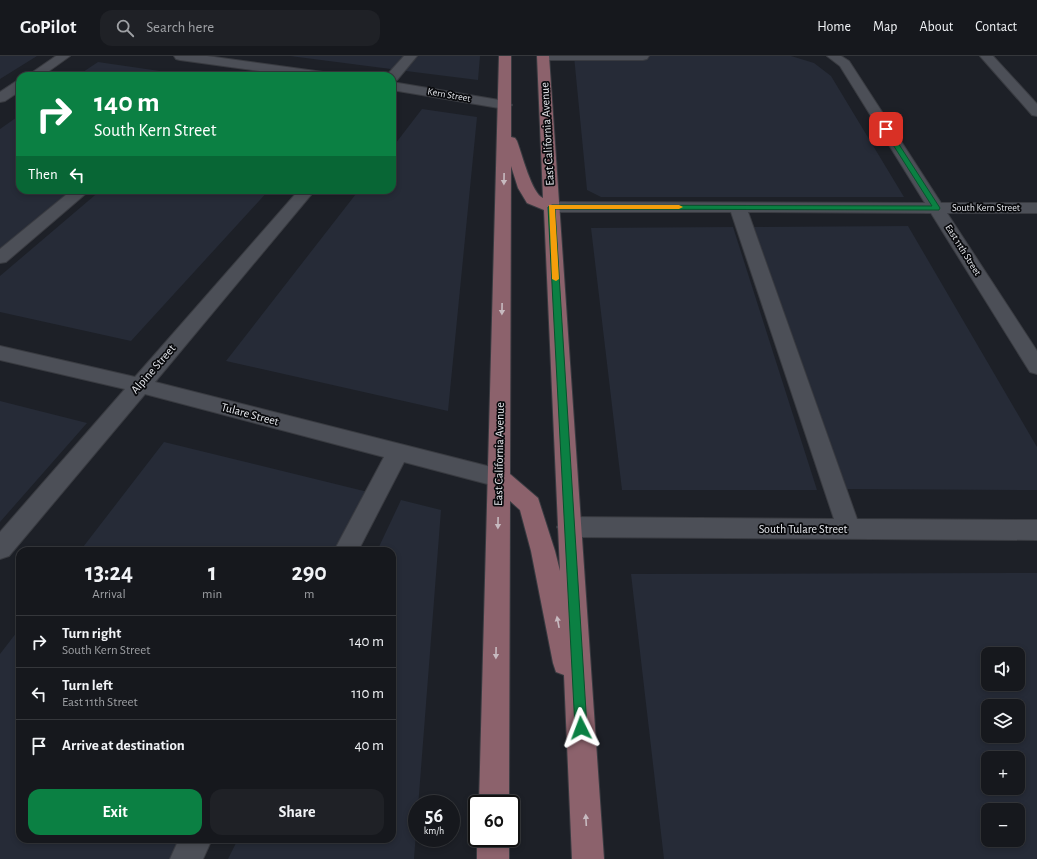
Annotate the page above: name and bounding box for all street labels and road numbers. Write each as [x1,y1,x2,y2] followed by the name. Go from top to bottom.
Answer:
[538,82,556,186] street label: East California Avenue
[427,86,472,104] street label: Kern Street
[952,203,1021,213] street label: South Kern Street
[943,223,983,278] street label: East 11th Street
[129,342,178,396] street label: Alpine Street
[220,401,280,427] street label: Tulare Street
[492,402,506,506] street label: East California Avenue
[759,523,847,535] street label: South Tulare Street

